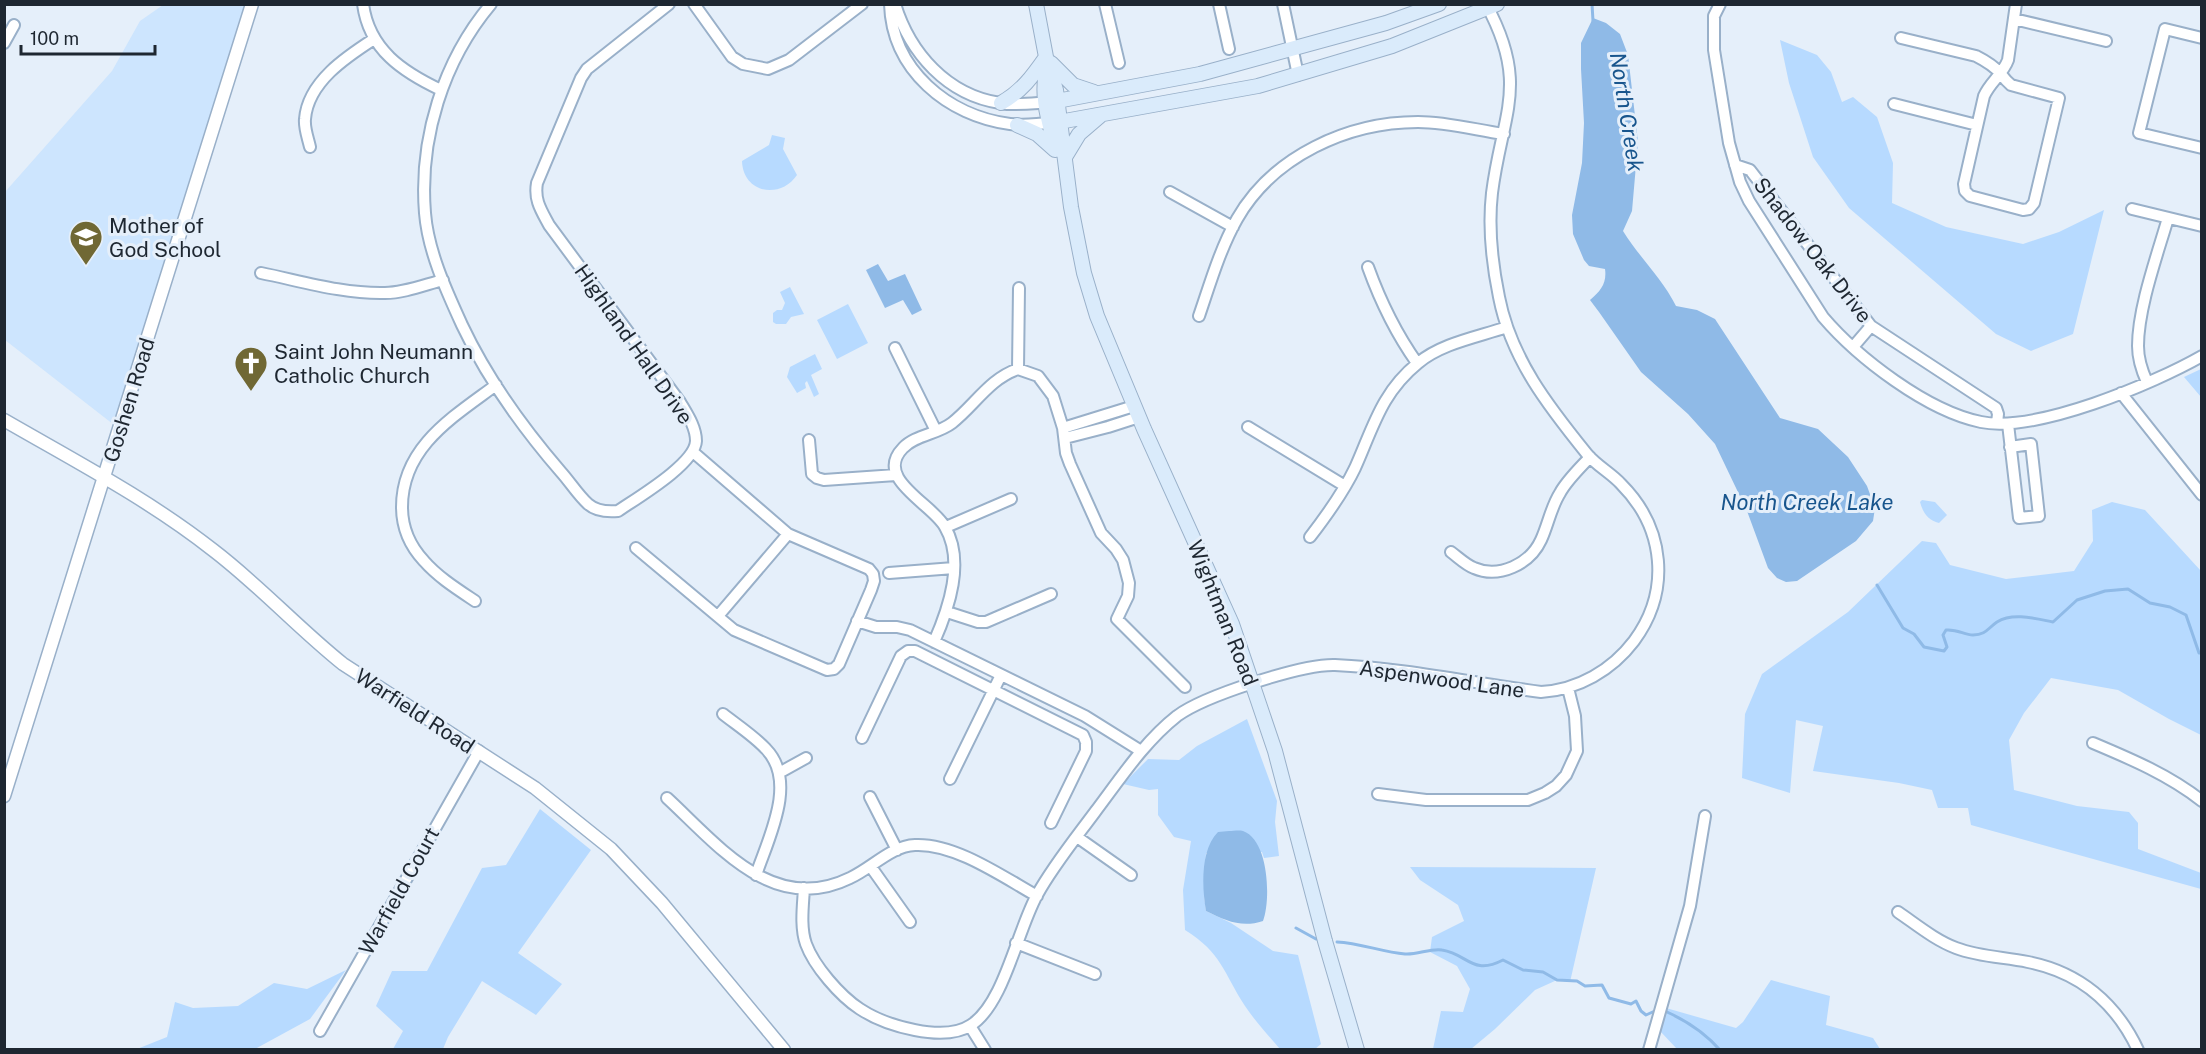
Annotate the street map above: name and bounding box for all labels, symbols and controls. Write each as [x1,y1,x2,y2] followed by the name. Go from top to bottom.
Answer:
[21,18,154,56] scale bar
[30,28,79,49] text: 100 m
[1605,50,1649,174] water label: North Creek
[1749,172,1877,328] street label: Shadow Oak Drive
[109,213,221,262] place label: Mother of God School
[68,219,104,266] school or university icon: Mother of God School
[569,259,699,429] street label: Highland Hall Drive
[98,335,160,465] street label: Goshen Road
[274,339,473,388] place label: Saint John Neumann Catholic Church
[233,345,269,392] church icon: Saint John Neumann Catholic Church
[1721,489,1893,515] water label: North Creek Lake
[1182,537,1264,689] street label: Wightman Road
[1358,655,1526,703] street label: Aspenwood Lane
[351,663,479,759] street label: Warfield Road
[354,823,444,959] street label: Warfield Court

